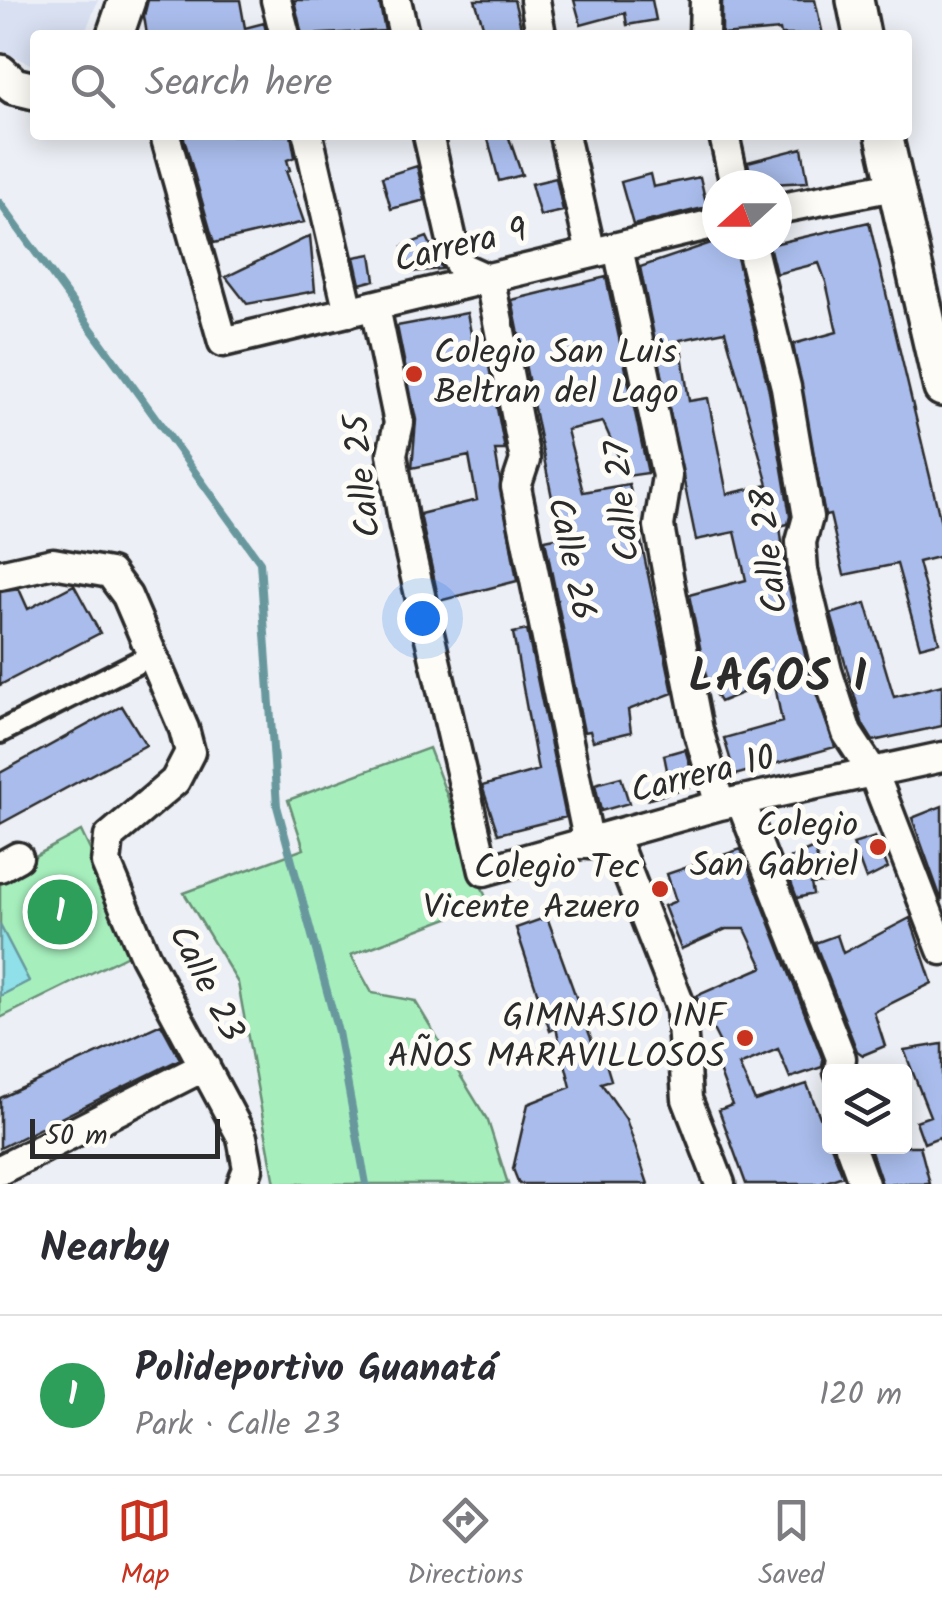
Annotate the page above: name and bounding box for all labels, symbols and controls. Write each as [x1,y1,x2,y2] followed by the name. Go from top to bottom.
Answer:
[30,30,912,140] search box
[145,55,332,115] text: Search here
[65,58,120,113] icon: search
[702,170,792,260] north arrow
[389,203,533,291] street label: Carrera 9
[434,326,679,422] place label: Colegio San Luis Beltran del Lago
[403,363,425,385] marker: Colegio San Luis Beltran del Lago
[329,409,398,540] street label: Calle 25
[591,437,657,564] street label: Calle 27
[736,485,805,616] street label: Calle 28
[530,492,610,626] street label: Calle 26
[397,593,448,644] your location
[688,643,870,715] district label: LAGOS I
[625,731,781,821] street label: Carrera 10
[690,799,858,895] place label: Colegio San Gabriel
[867,836,889,858] marker: Colegio San Gabriel
[423,841,640,937] place label: Colegio Tec Vicente Azuero
[28,874,92,950] pin: 1
[649,878,671,900] marker: Colegio Tec Vicente Azuero
[152,916,258,1052] street label: Calle 23
[388,990,728,1086] place label: GIMNASIO INF AÑOS MARAVILLOSOS
[734,1027,756,1049] marker: GIMNASIO INF AÑOS MARAVILLOSOS
[822,1064,912,1154] map controls
[822,1064,912,1154] button: layers
[30,1114,220,1158] scale bar
[45,1114,108,1159] text: 50 m
[40,1216,169,1283] text: Nearby
[135,1340,497,1400] text: Polideportivo Guanatá
[68,1370,77,1421] text: 1
[819,1370,902,1421] text: 120 m
[135,1400,340,1451] text: Park · Calle 23
[117,1493,172,1598] tab: Map
[407,1493,523,1598] tab: Directions
[758,1493,825,1598] tab: Saved

